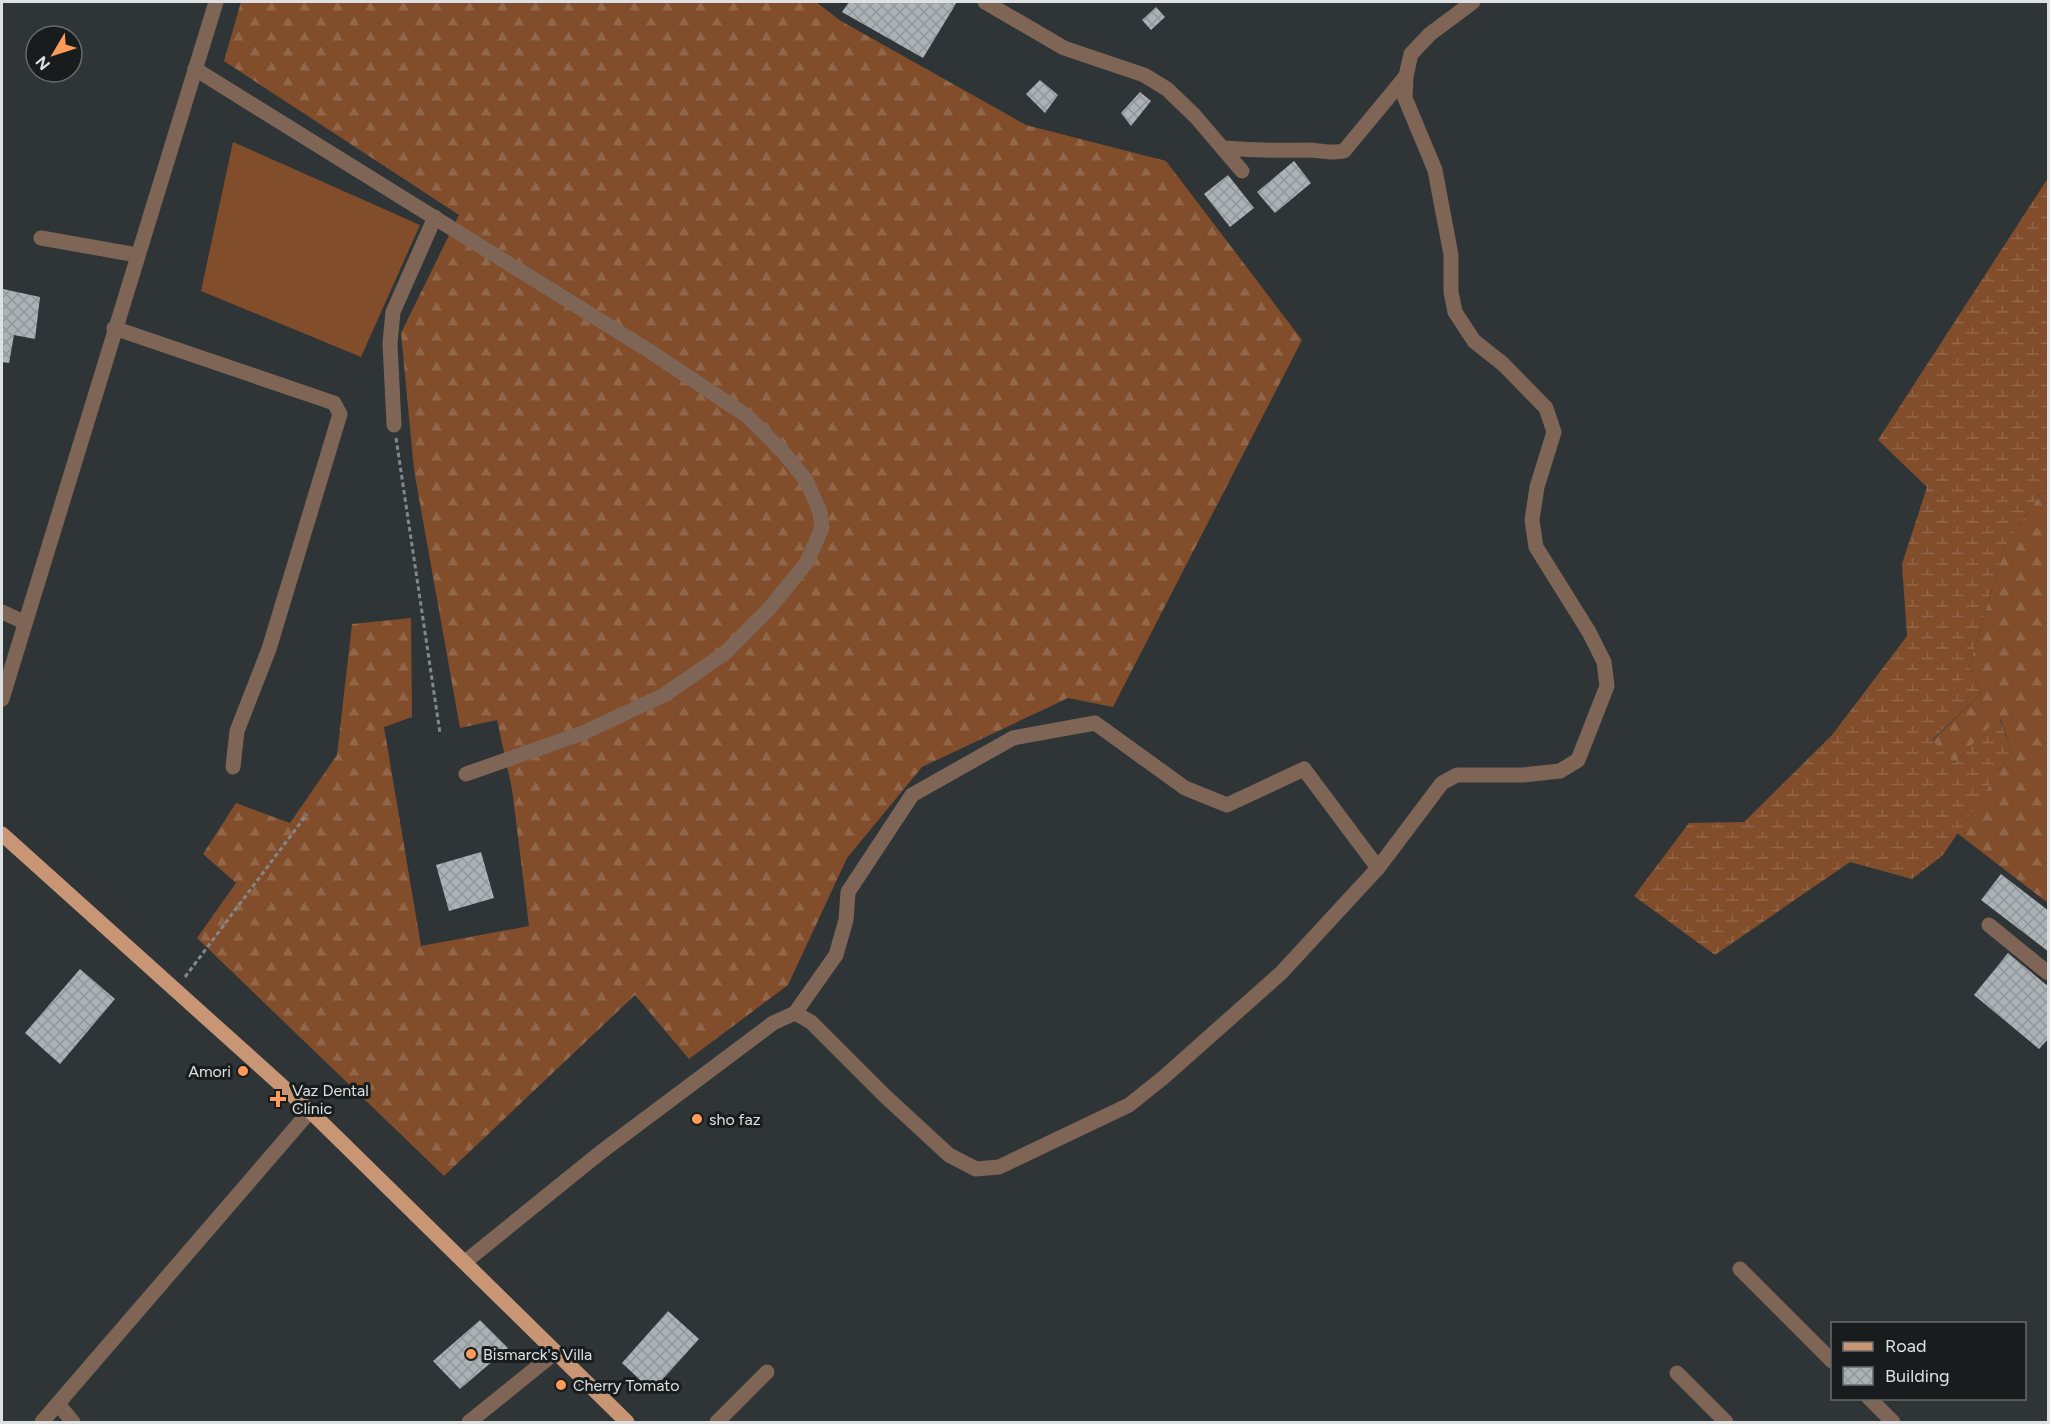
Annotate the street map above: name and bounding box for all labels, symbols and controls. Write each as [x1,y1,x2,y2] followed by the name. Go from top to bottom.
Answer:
[24,24,84,84] north arrow
[31,52,54,74] text: N
[188,1062,231,1081] place label: Amori
[236,1064,250,1078] marker: Amori
[292,1081,369,1118] place label: Vaz Dental Clinic
[269,1090,287,1108] marker: Vaz Dental Clinic
[709,1110,761,1129] place label: sho faz
[690,1112,704,1126] marker: sho faz
[1831,1322,2026,1400] legend
[1885,1335,1926,1357] text: Road
[483,1345,592,1364] place label: Bismarck's Villa
[464,1347,478,1361] marker: Bismarck's Villa
[1885,1365,1950,1387] text: Building
[573,1376,680,1395] place label: Cherry Tomato
[554,1378,568,1392] marker: Cherry Tomato

